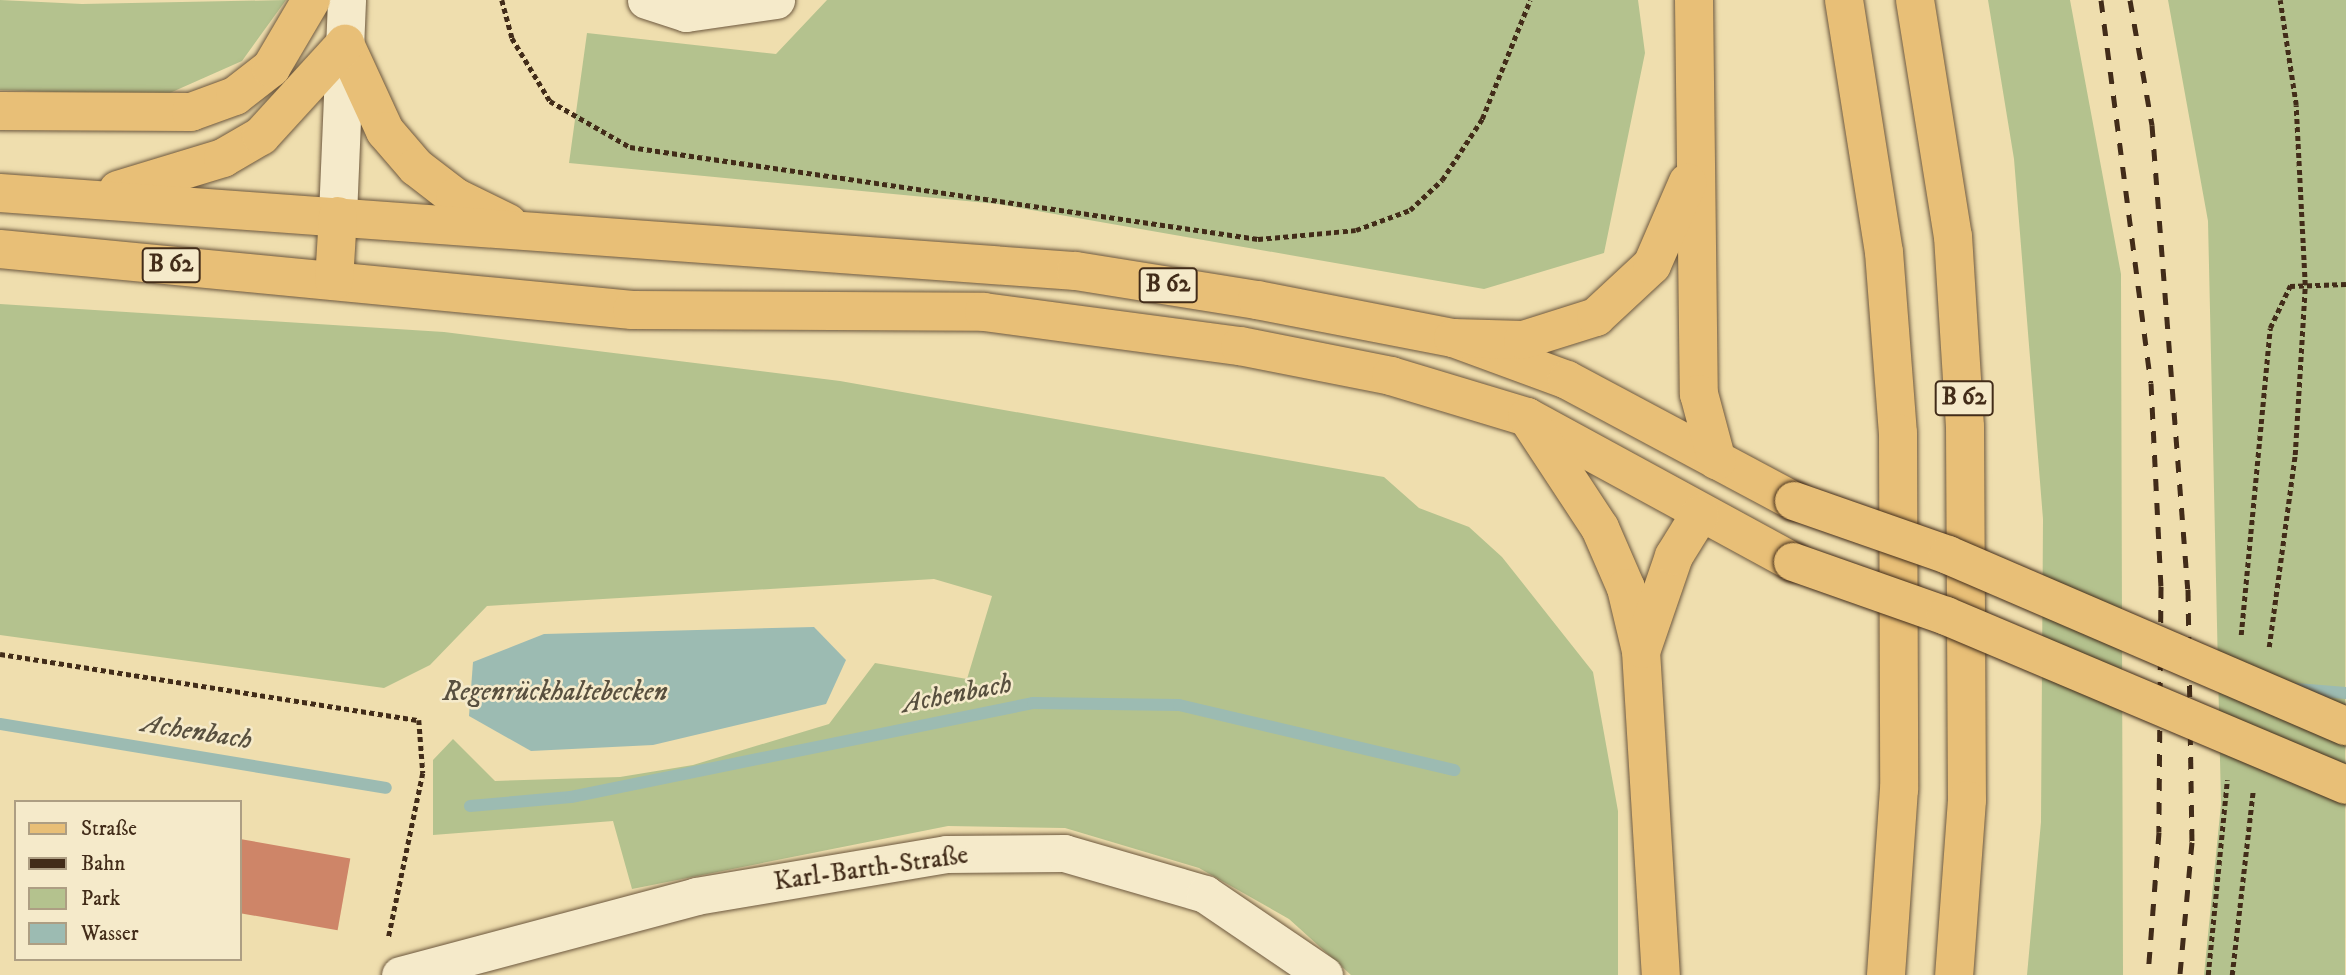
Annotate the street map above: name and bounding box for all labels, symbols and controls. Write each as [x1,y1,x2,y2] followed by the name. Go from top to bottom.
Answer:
[141,244,201,286] road number: B 62
[1138,264,1198,306] road number: B 62
[1934,377,1994,418] road number: B 62
[899,667,1015,721] water label: Achenbach
[442,675,668,709] water label: Regenrückhaltebecken
[140,707,254,757] water label: Achenbach
[14,800,242,961] legend
[81,816,137,842] text: Straße
[772,840,970,898] street label: Karl-Barth-Straße
[81,851,125,877] text: Bahn
[81,886,120,912] text: Park
[81,921,138,947] text: Wasser

